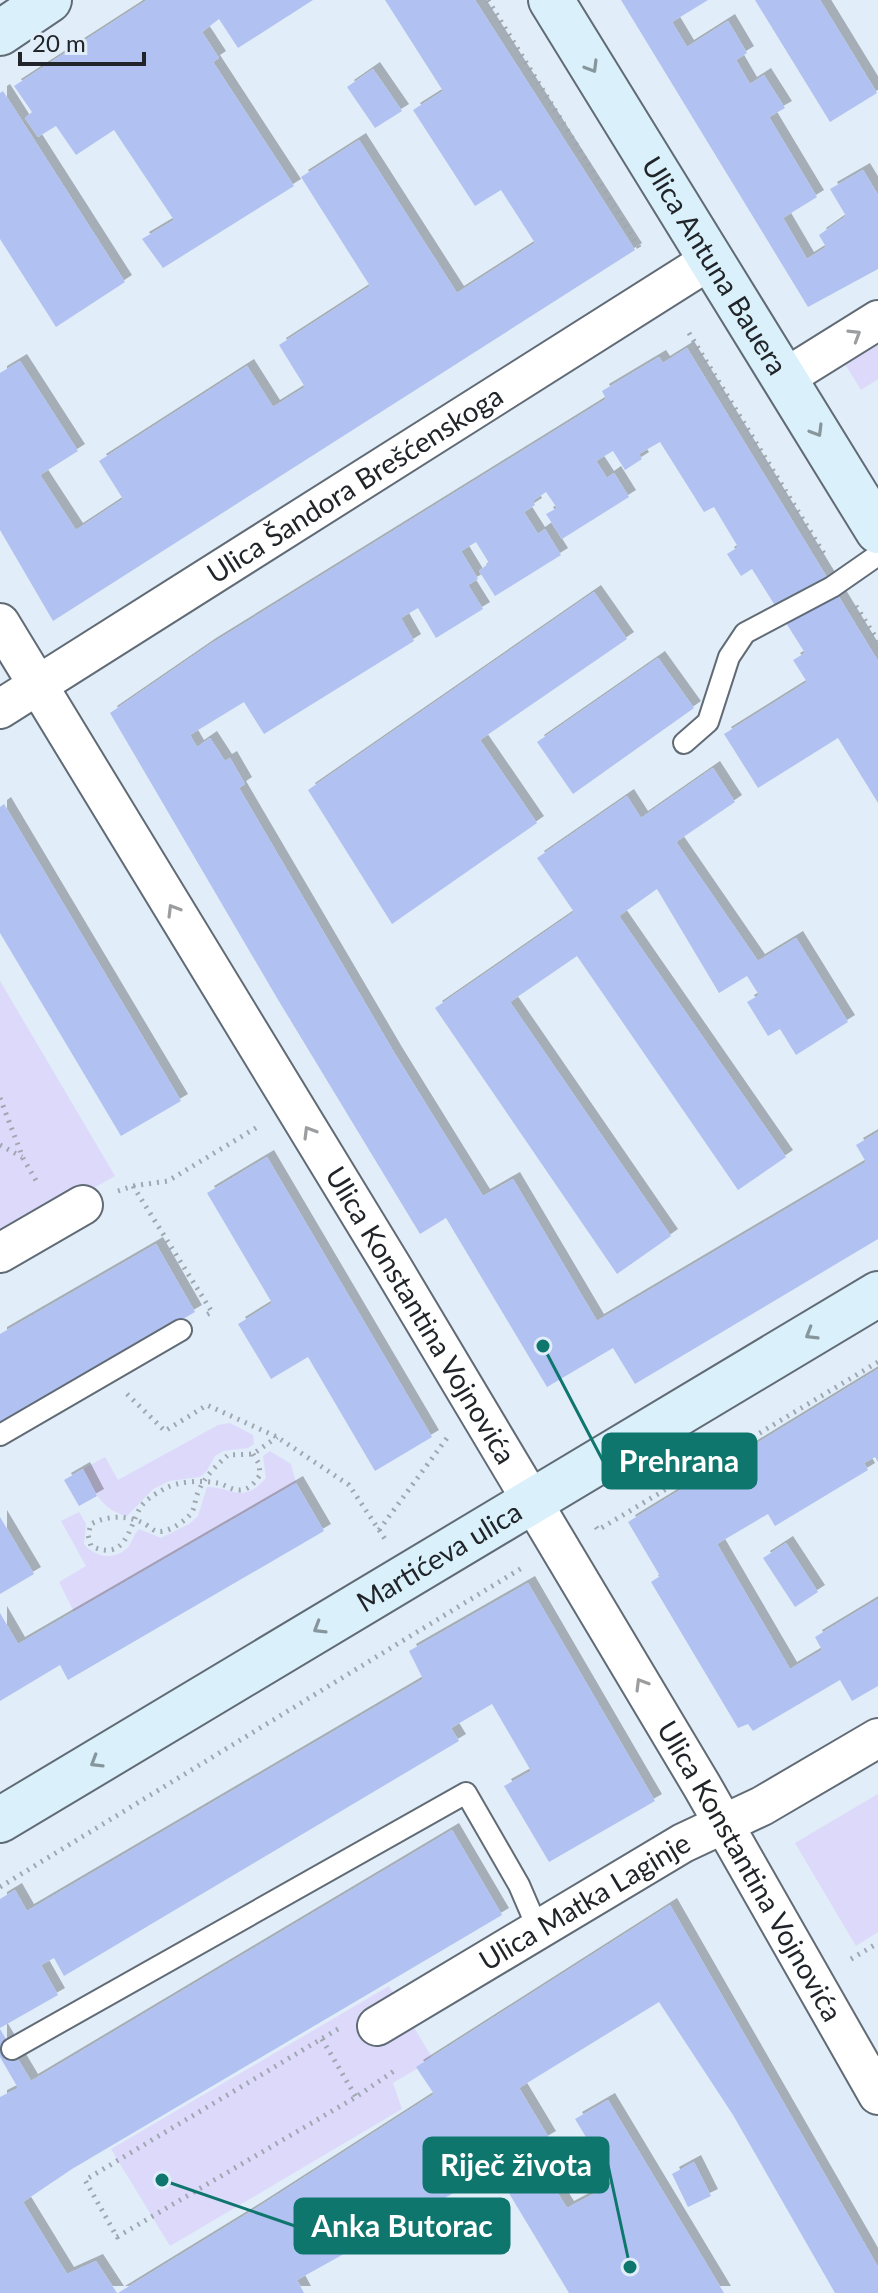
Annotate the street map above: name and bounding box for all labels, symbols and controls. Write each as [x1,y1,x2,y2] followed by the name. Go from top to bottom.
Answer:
[20,16,144,66] scale bar
[32,28,86,57] text: 20 m
[582,58,598,73] one-way arrow
[635,150,795,381] street label: Ulica Antuna Bauera
[846,329,861,344] one-way arrow
[200,378,509,590] street label: Ulica Šandora Brešćenskoga
[807,422,823,437] one-way arrow
[168,904,183,919] one-way arrow
[303,1126,319,1141] one-way arrow
[319,1160,524,1470] street label: Ulica Konstantina Vojnovića
[805,1324,820,1340] one-way arrow
[603,1434,756,1488] callout: Prehrana
[619,1442,739,1478] text: Prehrana
[350,1494,527,1618] street label: Martićeva ulica
[313,1619,328,1634] one-way arrow
[635,1678,650,1693] one-way arrow
[651,1714,850,2027] street label: Ulica Konstantina Vojnovića
[90,1752,105,1768] one-way arrow
[473,1825,696,1977] street label: Ulica Matka Laginje
[424,2138,608,2192] callout: Riječ života
[440,2146,592,2182] text: Riječ života
[295,2199,509,2253] callout: Anka Butorac
[310,2207,493,2243] text: Anka Butorac

